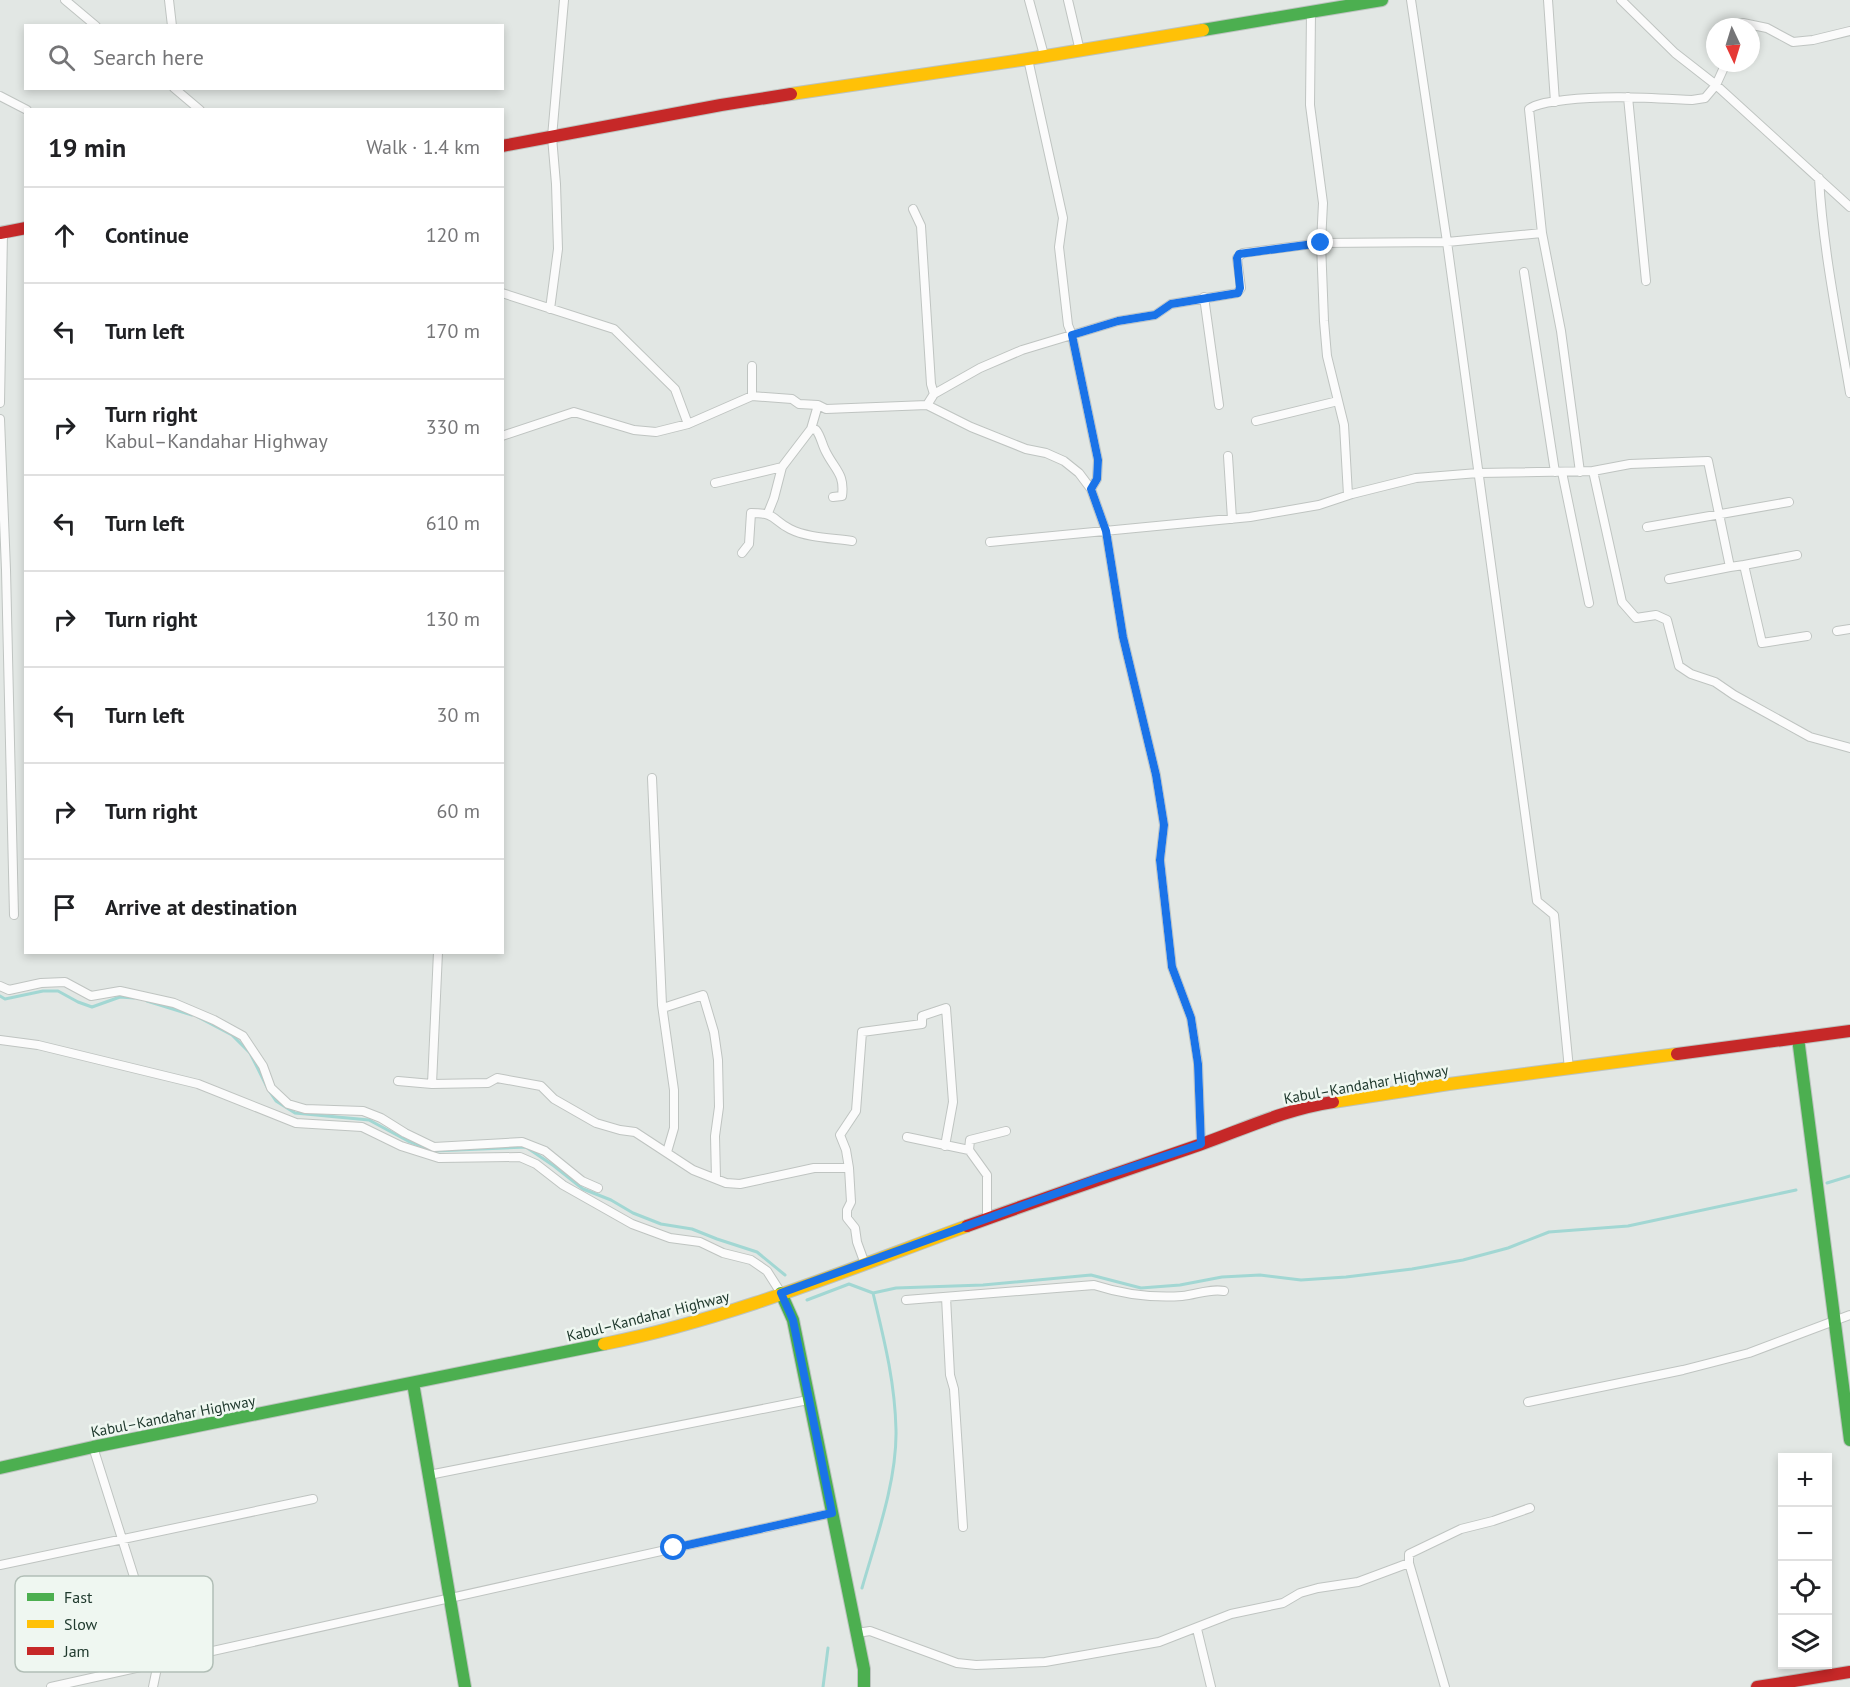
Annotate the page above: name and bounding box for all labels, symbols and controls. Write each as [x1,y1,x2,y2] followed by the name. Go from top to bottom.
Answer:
[1706,18,1760,72] north arrow
[24,24,504,90] search box
[45,41,78,74] icon: search
[93,43,204,71] text: Search here
[48,131,126,164] text: 19 min
[366,134,480,160] text: Walk · 1.4 km
[48,219,81,252] icon: ahead
[105,221,189,249] text: Continue
[426,222,480,248] text: 120 m
[1307,229,1333,255] route end
[48,315,81,348] icon: left
[105,317,185,345] text: Turn left
[426,318,480,344] text: 170 m
[105,400,197,428] text: Turn right
[48,411,81,444] icon: right
[426,414,480,440] text: 330 m
[105,428,328,454] text: Kabul–Kandahar Highway
[48,507,81,540] icon: left
[105,509,185,537] text: Turn left
[426,510,480,536] text: 610 m
[48,603,81,636] icon: right
[105,605,197,633] text: Turn right
[426,606,480,632] text: 130 m
[48,699,81,732] icon: left
[105,701,185,729] text: Turn left
[437,702,480,728] text: 30 m
[48,795,81,828] icon: right
[105,797,197,825] text: Turn right
[437,798,480,824] text: 60 m
[48,891,81,924] icon: arrive
[105,893,297,921] text: Arrive at destination
[1282,1060,1450,1108] street label: Kabul–Kandahar Highway
[565,1287,731,1345] street label: Kabul–Kandahar Highway
[89,1391,257,1441] street label: Kabul–Kandahar Highway
[1778,1453,1832,1669] map controls
[1778,1453,1832,1507] button: +
[1778,1507,1832,1561] button: −
[660,1534,686,1560] route start
[1778,1561,1832,1615] button: locate
[15,1576,213,1672] legend
[64,1587,93,1607] text: Fast
[64,1614,98,1634] text: Slow
[1778,1615,1832,1669] button: layers
[63,1641,90,1661] text: Jam

